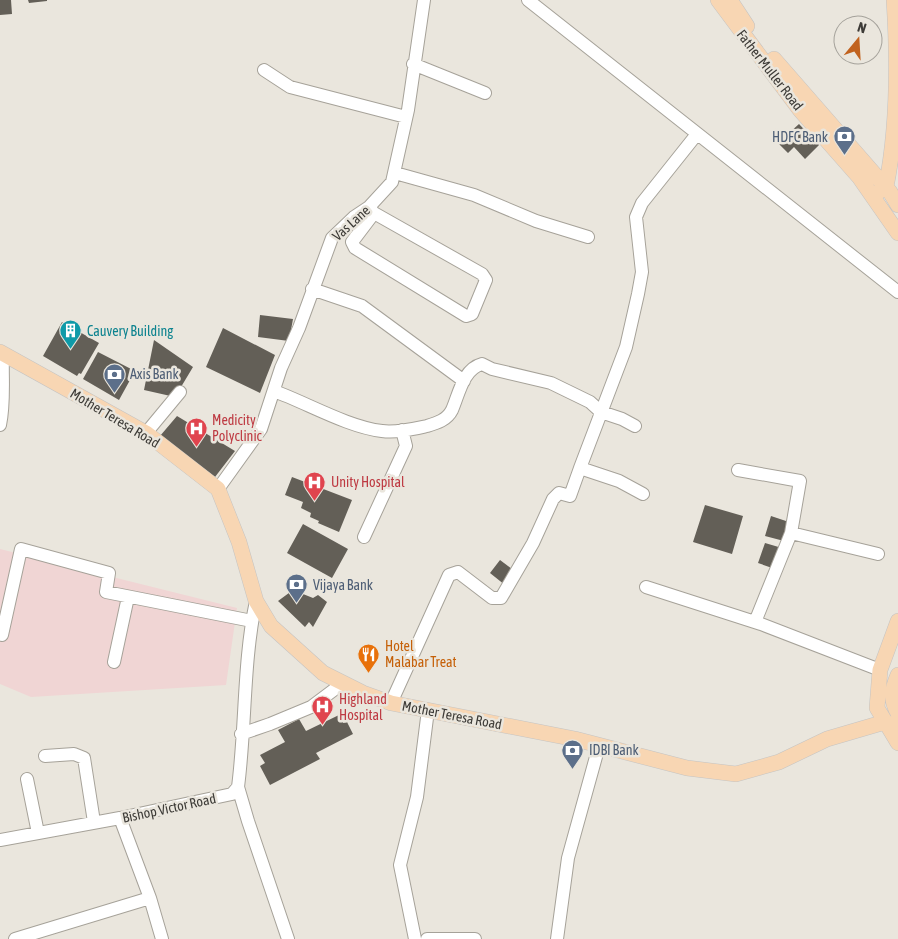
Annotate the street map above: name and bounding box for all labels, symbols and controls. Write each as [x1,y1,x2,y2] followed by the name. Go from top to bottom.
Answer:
[833,15,883,65] north arrow
[856,19,868,37] text: N
[734,27,806,113] street label: Father Muller Road
[832,125,856,156] bank icon: HDFC Bank
[772,129,828,145] place label: HDFC Bank
[329,202,373,244] street label: Vas Lane
[59,319,83,350] building icon: Cauvery Building
[87,323,173,339] place label: Cauvery Building
[102,362,126,393] bank icon: Axis Bank
[130,366,179,382] place label: Axis Bank
[67,385,163,451] street label: Mother Teresa Road
[212,412,263,444] place label: Medicity Polyclinic
[184,416,208,447] hospital icon: Medicity Polyclinic
[303,470,327,501] hospital icon: Unity Hospital
[331,474,405,490] place label: Unity Hospital
[285,573,309,604] bank icon: Vijaya Bank
[313,577,373,593] place label: Vijaya Bank
[385,638,457,670] place label: Hotel Malabar Treat
[357,642,381,673] restaurant icon: Hotel Malabar Treat
[339,691,387,723] place label: Highland Hospital
[311,695,335,726] hospital icon: Highland Hospital
[401,697,503,733] street label: Mother Teresa Road
[561,738,585,769] bank icon: IDBI Bank
[589,742,639,758] place label: IDBI Bank
[121,790,217,826] street label: Bishop Victor Road

